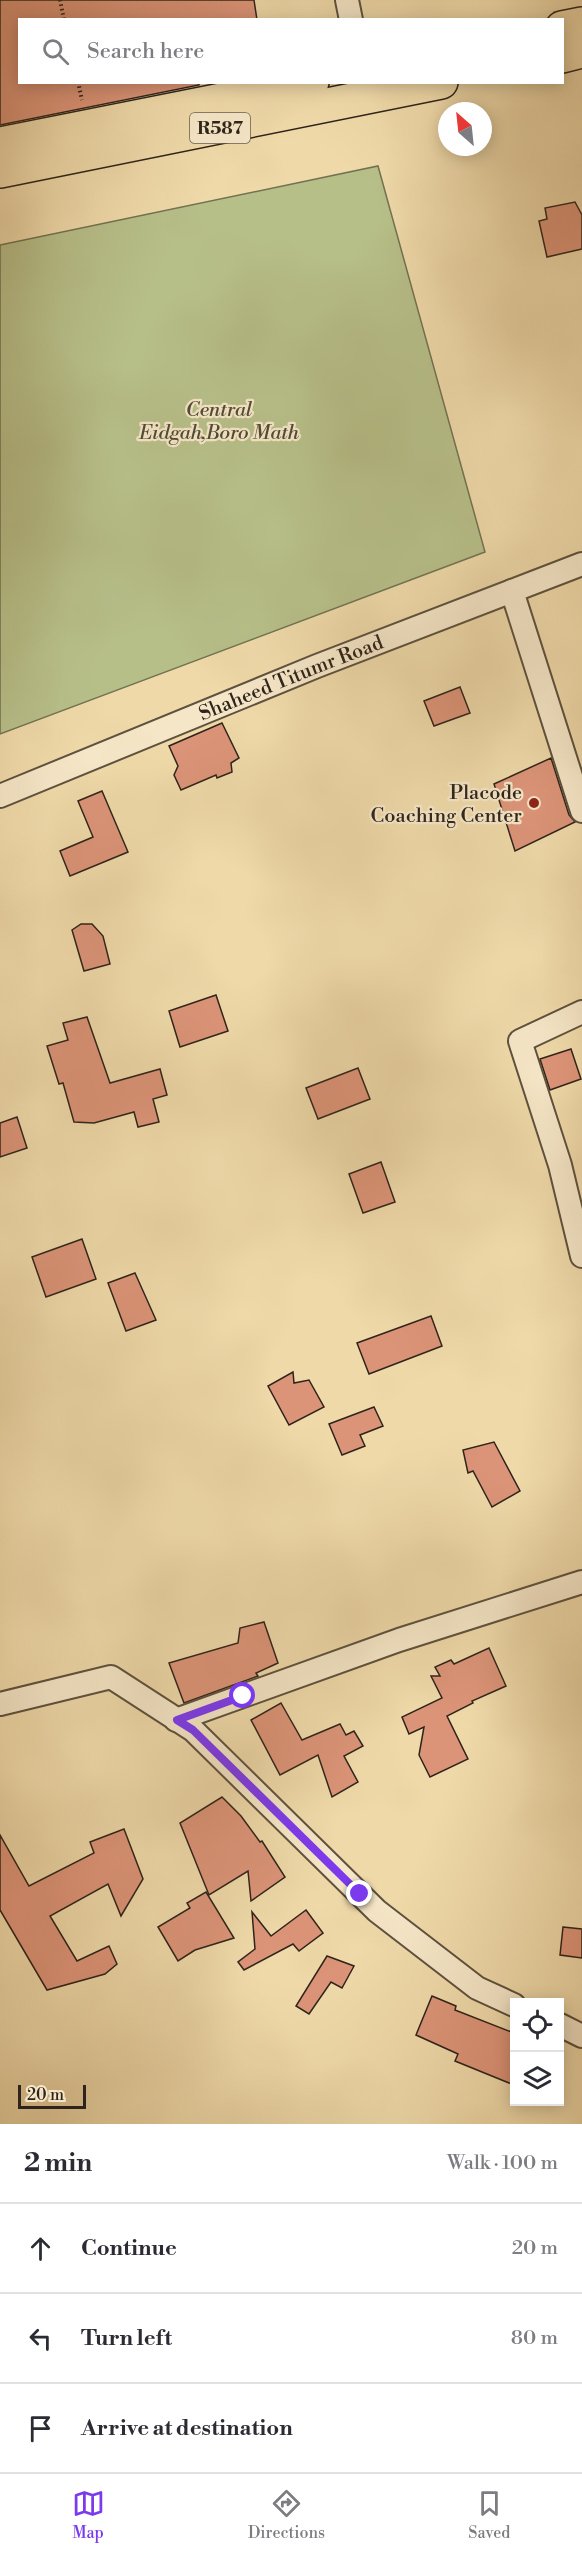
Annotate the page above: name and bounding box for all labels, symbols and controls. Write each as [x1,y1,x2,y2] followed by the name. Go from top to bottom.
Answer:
[18,18,564,84] search box
[39,35,72,68] icon: search
[87,38,204,65] text: Search here
[438,102,492,156] north arrow
[190,113,250,143] road number: R587
[138,398,300,446] park label: Central Eidgah,Boro Math
[195,630,388,727] street label: Shaheed Titumr Road
[371,781,522,829] place label: Placode Coaching Center
[527,796,541,810] marker: Placode Coaching Center
[229,1682,255,1708] route start
[346,1880,372,1906] route end
[510,1998,564,2106] map controls
[510,1998,564,2052] button: locate
[510,2052,564,2106] button: layers
[18,2082,86,2110] scale bar
[27,2085,64,2105] text: 20 m
[24,2147,92,2179] text: 2 min
[447,2151,558,2176] text: Walk · 100 m
[24,2232,57,2265] icon: ahead
[81,2235,177,2262] text: Continue
[512,2236,558,2261] text: 20 m
[24,2322,57,2355] icon: left
[81,2325,172,2352] text: Turn left
[511,2326,558,2351] text: 80 m
[24,2412,57,2445] icon: arrive
[81,2415,293,2442] text: Arrive at destination
[72,2487,105,2543] tab: Map
[248,2487,325,2543] tab: Directions
[468,2487,510,2543] tab: Saved

